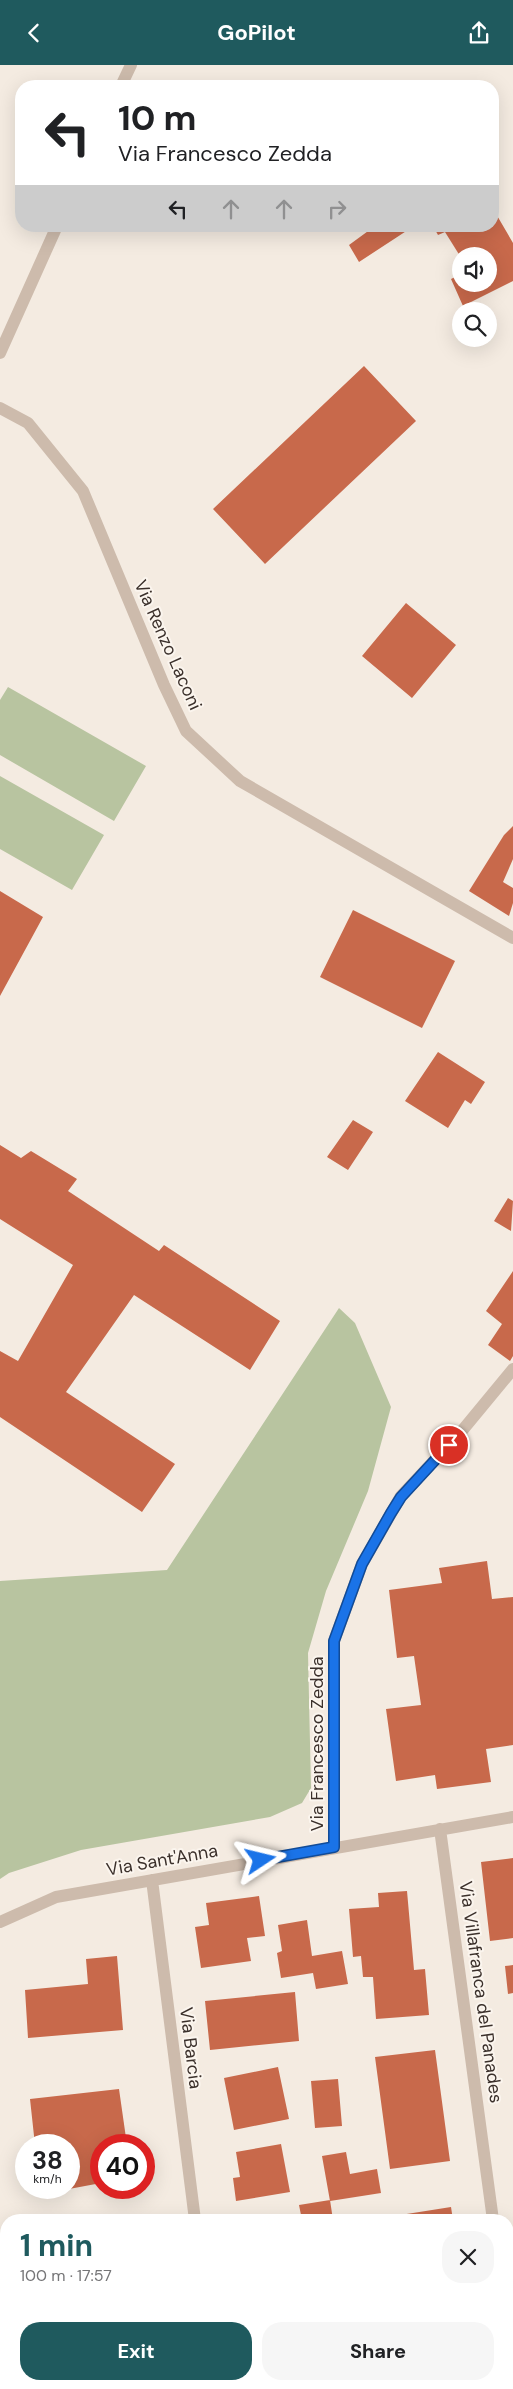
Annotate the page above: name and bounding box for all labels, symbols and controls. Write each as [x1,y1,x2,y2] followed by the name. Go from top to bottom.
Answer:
[217,18,296,47] text: GoPilot
[20,19,48,47] icon: back
[465,19,493,47] icon: share
[118,95,197,141] text: 10 m
[35,100,100,165] icon: left
[118,139,332,168] text: Via Francesco Zedda
[164,195,192,223] icon: left
[217,195,245,223] icon: ahead
[270,195,298,223] icon: ahead
[323,195,351,223] icon: right
[452,247,497,347] map controls
[452,247,497,292] button: sound
[452,302,497,347] button: search
[129,576,207,714] street label: Via Renzo Laconi
[428,1424,470,1466] pin
[435,1431,463,1459] icon: arrive
[305,1657,329,1832] street label: Via Francesco Zedda
[234,1833,286,1885] position arrow
[104,1838,220,1882] street label: Via Sant'Anna
[454,1880,508,2104] street label: Via Villafranca del Panades
[174,2006,208,2090] street label: Via Barcia
[90,2134,155,2199] speed limit sign: 40
[32,2144,63,2177] text: 38
[33,2171,62,2187] text: km/h
[20,2226,93,2265] text: 1 min
[442,2231,494,2283] button: close
[20,2265,112,2286] text: 100 m · 17:57
[20,2322,252,2380] button: Exit
[262,2322,494,2380] button: Share

